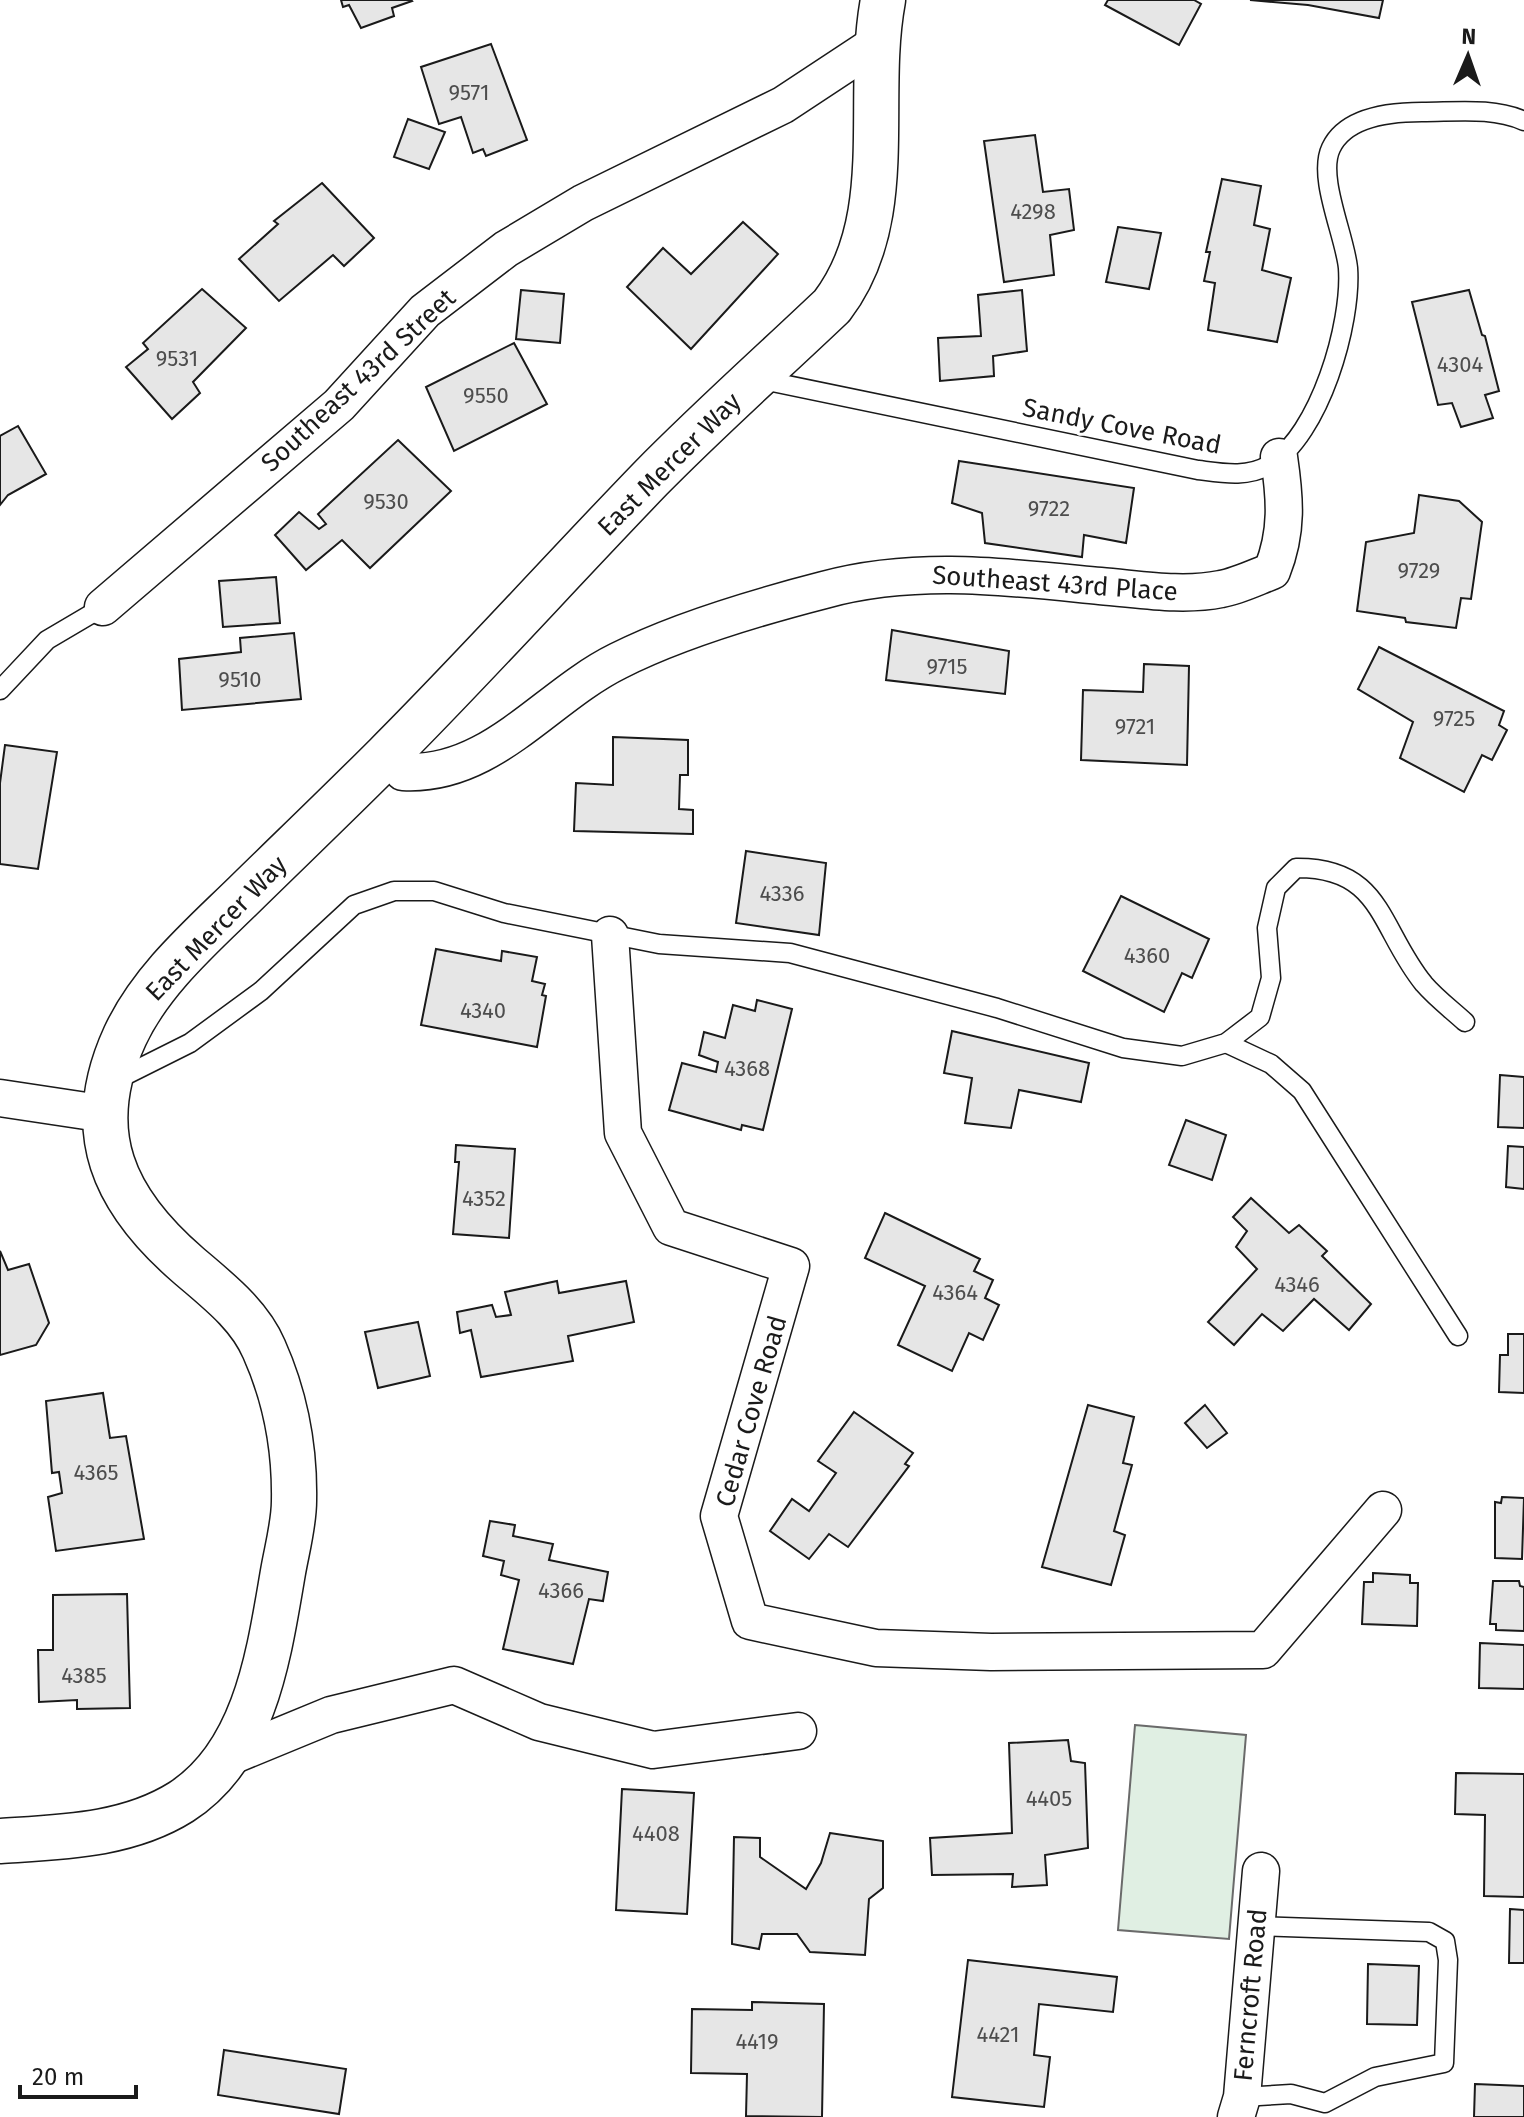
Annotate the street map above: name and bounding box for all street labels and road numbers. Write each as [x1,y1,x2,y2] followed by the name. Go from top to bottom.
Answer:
[255,282,462,478] street label: Southeast 43rd Street
[591,386,748,542] street label: East Mercer Way
[1020,392,1224,461] street label: Sandy Cove Road
[931,559,1179,608] street label: Southeast 43rd Place
[139,849,294,1007] street label: East Mercer Way
[709,1312,794,1510] street label: Cedar Cove Road
[1228,1907,1273,2083] street label: Ferncroft Road

